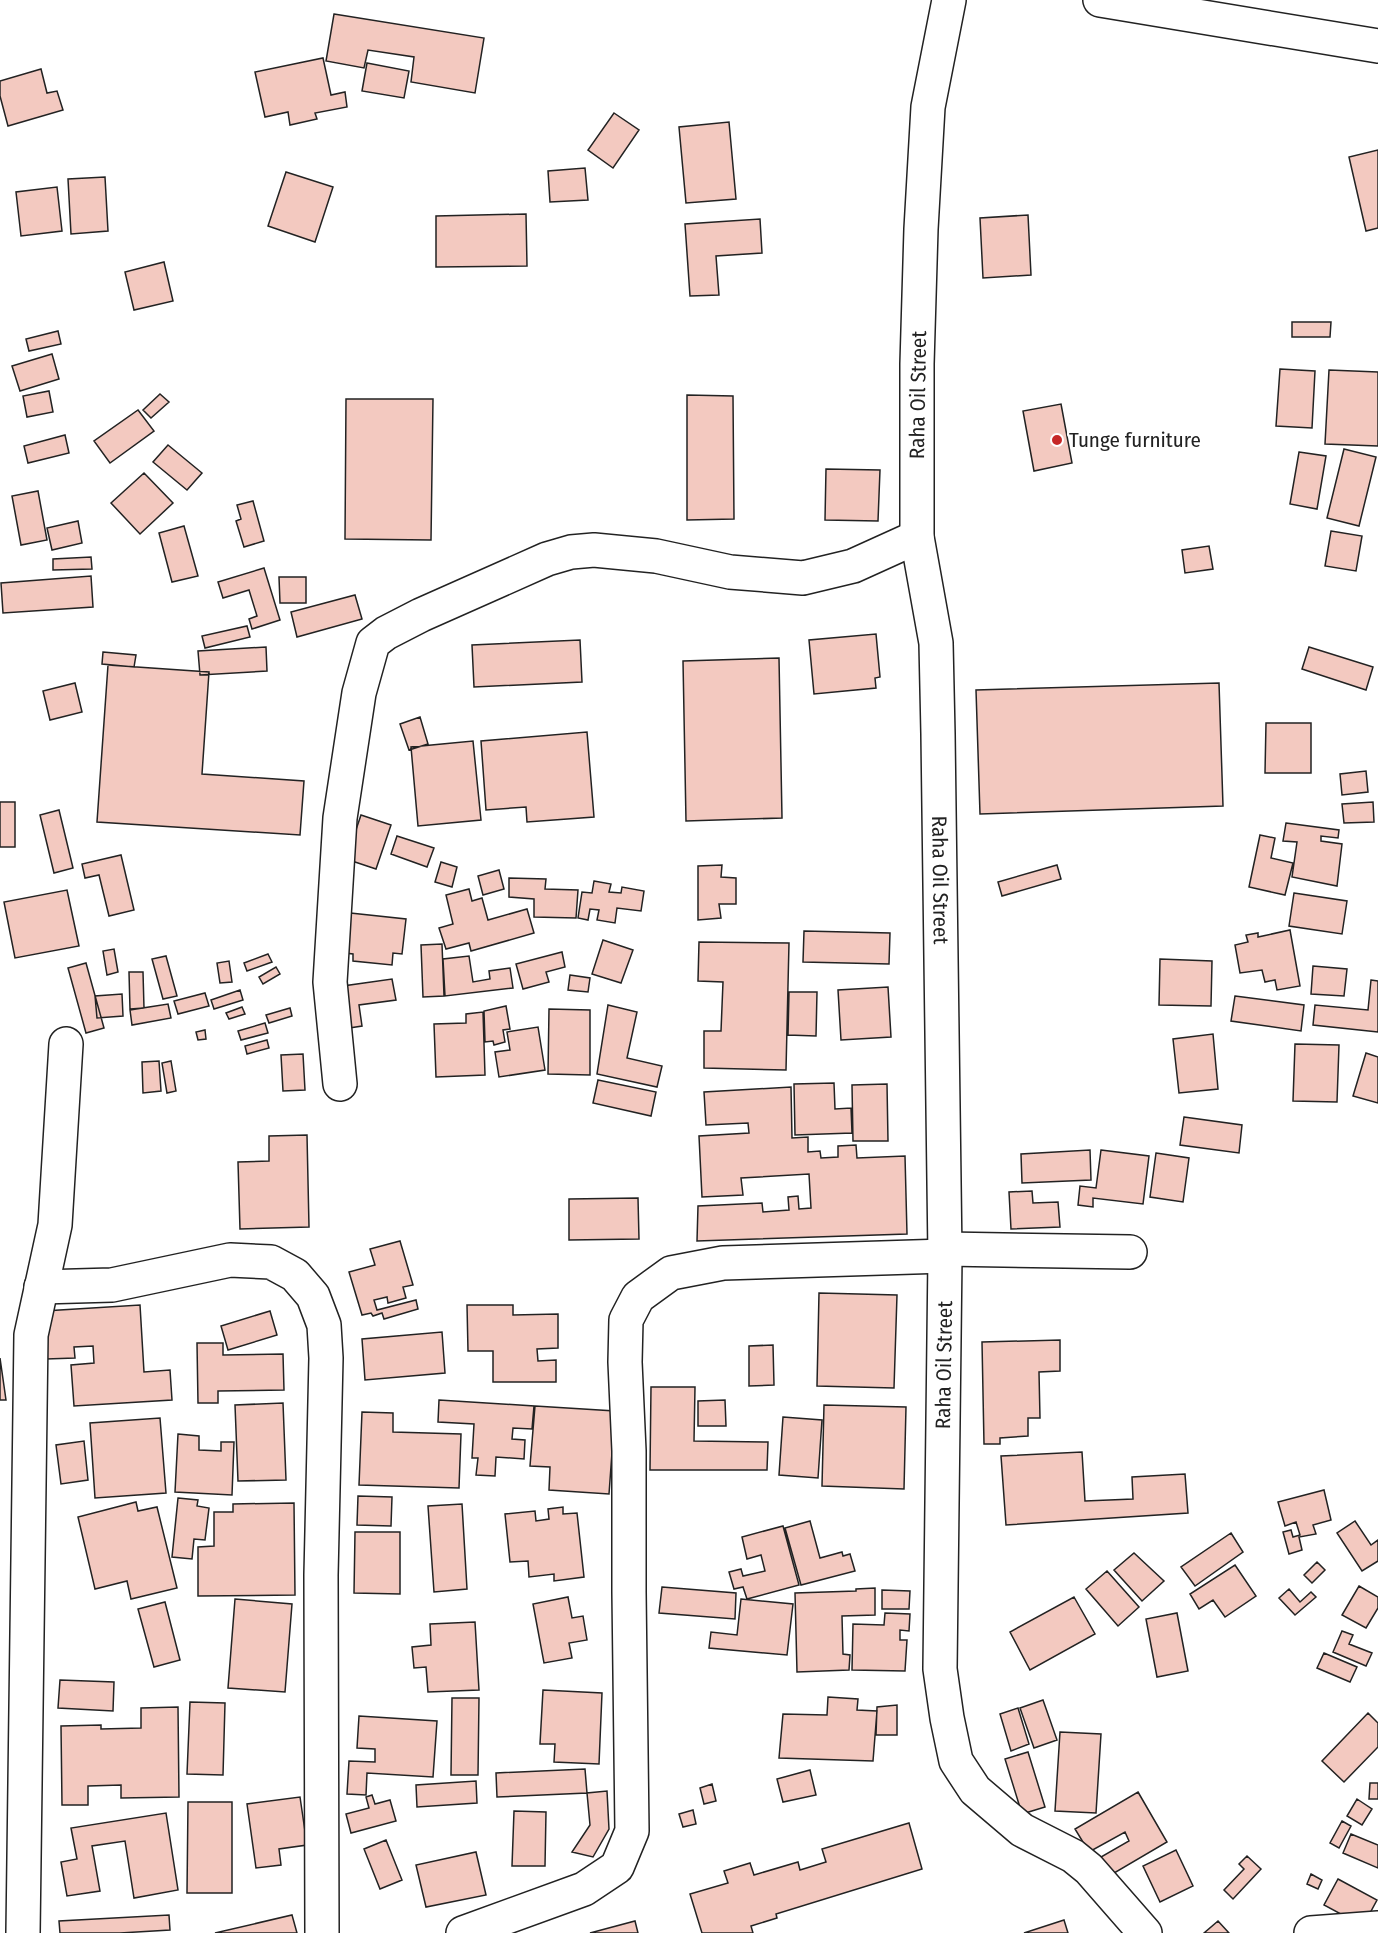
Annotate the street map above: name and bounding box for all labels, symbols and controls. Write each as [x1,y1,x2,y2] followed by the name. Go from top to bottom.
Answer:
[904,330,932,459] street label: Raha Oil Street
[1069,427,1201,453] place label: Tunge furniture
[1050,433,1064,447] marker: Tunge furniture
[926,816,954,945] street label: Raha Oil Street
[930,1300,958,1429] street label: Raha Oil Street

